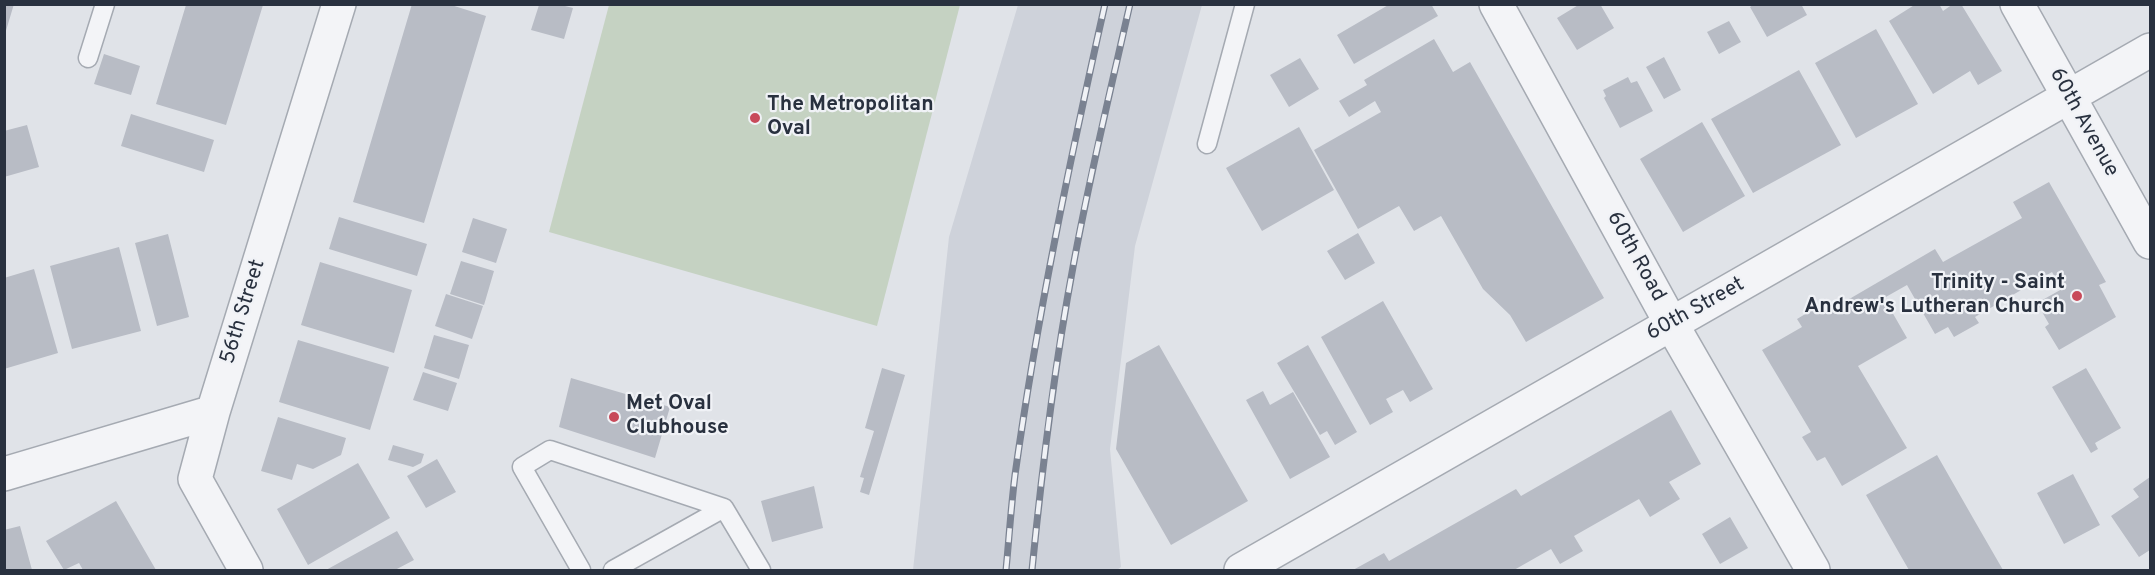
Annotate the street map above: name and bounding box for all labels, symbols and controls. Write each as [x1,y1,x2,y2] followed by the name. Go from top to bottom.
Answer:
[2043,64,2123,182] street label: 60th Avenue
[767,93,934,143] place label: The Metropolitan Oval
[748,111,762,125] marker: The Metropolitan Oval
[1600,208,1670,306] street label: 60th Road
[216,257,272,367] street label: 56th Street
[1804,271,2065,321] place label: Trinity - Saint Andrew's Lutheran Church
[1643,273,1749,347] street label: 60th Street
[2070,289,2084,303] marker: Trinity - Saint Andrew's Lutheran Church
[626,392,729,442] place label: Met Oval Clubhouse
[607,410,621,424] marker: Met Oval Clubhouse

